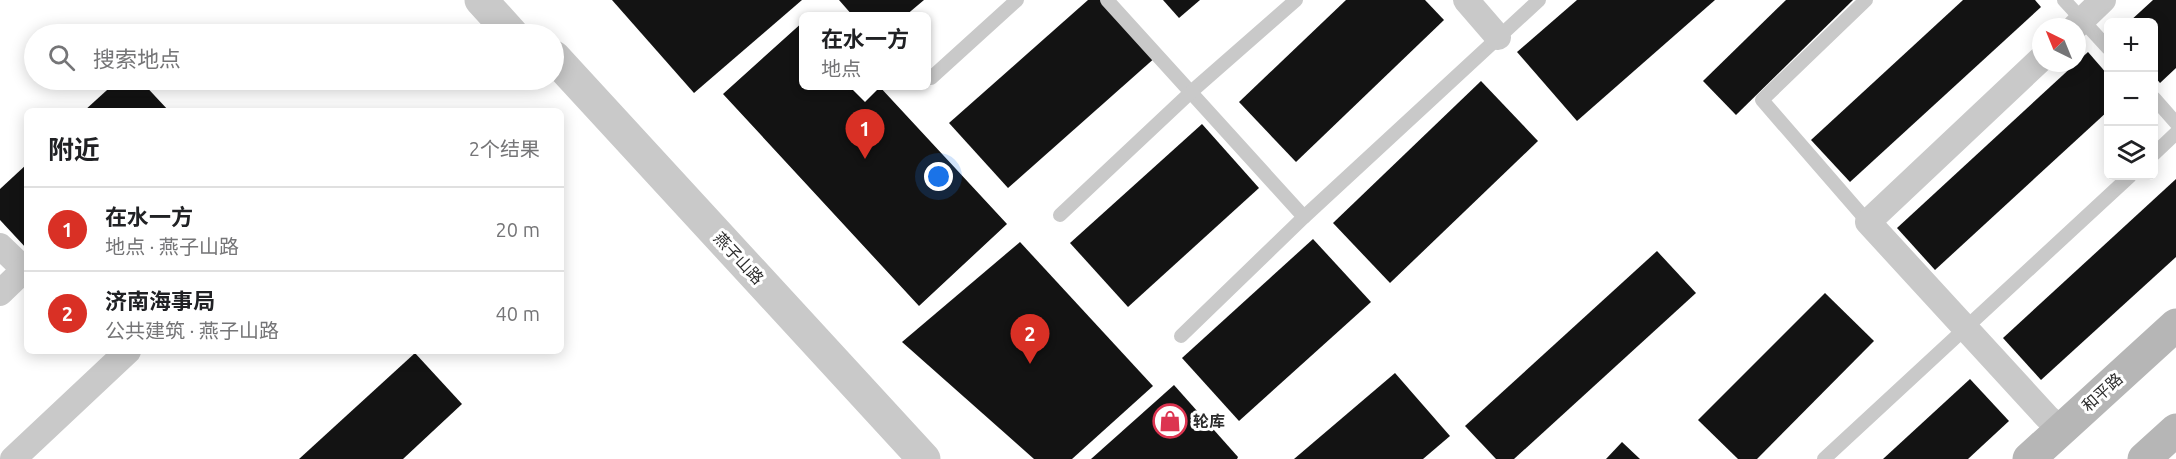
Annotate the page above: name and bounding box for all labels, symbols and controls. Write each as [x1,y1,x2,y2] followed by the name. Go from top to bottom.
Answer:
[799,12,931,90] popup
[2032,18,2086,72] north arrow
[2104,18,2158,180] map controls
[2104,18,2158,72] button: +
[24,24,564,90] search box
[821,26,909,51] text: 在水一方
[45,41,78,74] icon: search
[93,46,181,71] text: 搜索地点
[821,57,861,80] text: 地点
[2104,72,2158,126] button: −
[846,110,884,159] pin: 1
[2104,126,2158,180] button: layers
[48,135,100,164] text: 附近
[469,137,540,160] text: 2个结果
[924,162,953,191] your location
[105,204,193,229] text: 在水一方
[62,218,73,241] text: 1
[496,218,540,241] text: 20 m
[711,228,767,288] street label: 燕子山路
[105,235,239,258] text: 地点 · 燕子山路
[105,288,215,313] text: 济南海事局
[62,302,73,325] text: 2
[496,302,540,325] text: 40 m
[1010,314,1050,364] pin: 2
[105,319,279,342] text: 公共建筑 · 燕子山路
[2078,369,2126,415] street label: 和平路
[1152,403,1188,439] shop icon: 轮库
[1193,412,1225,430] place label: 轮库

